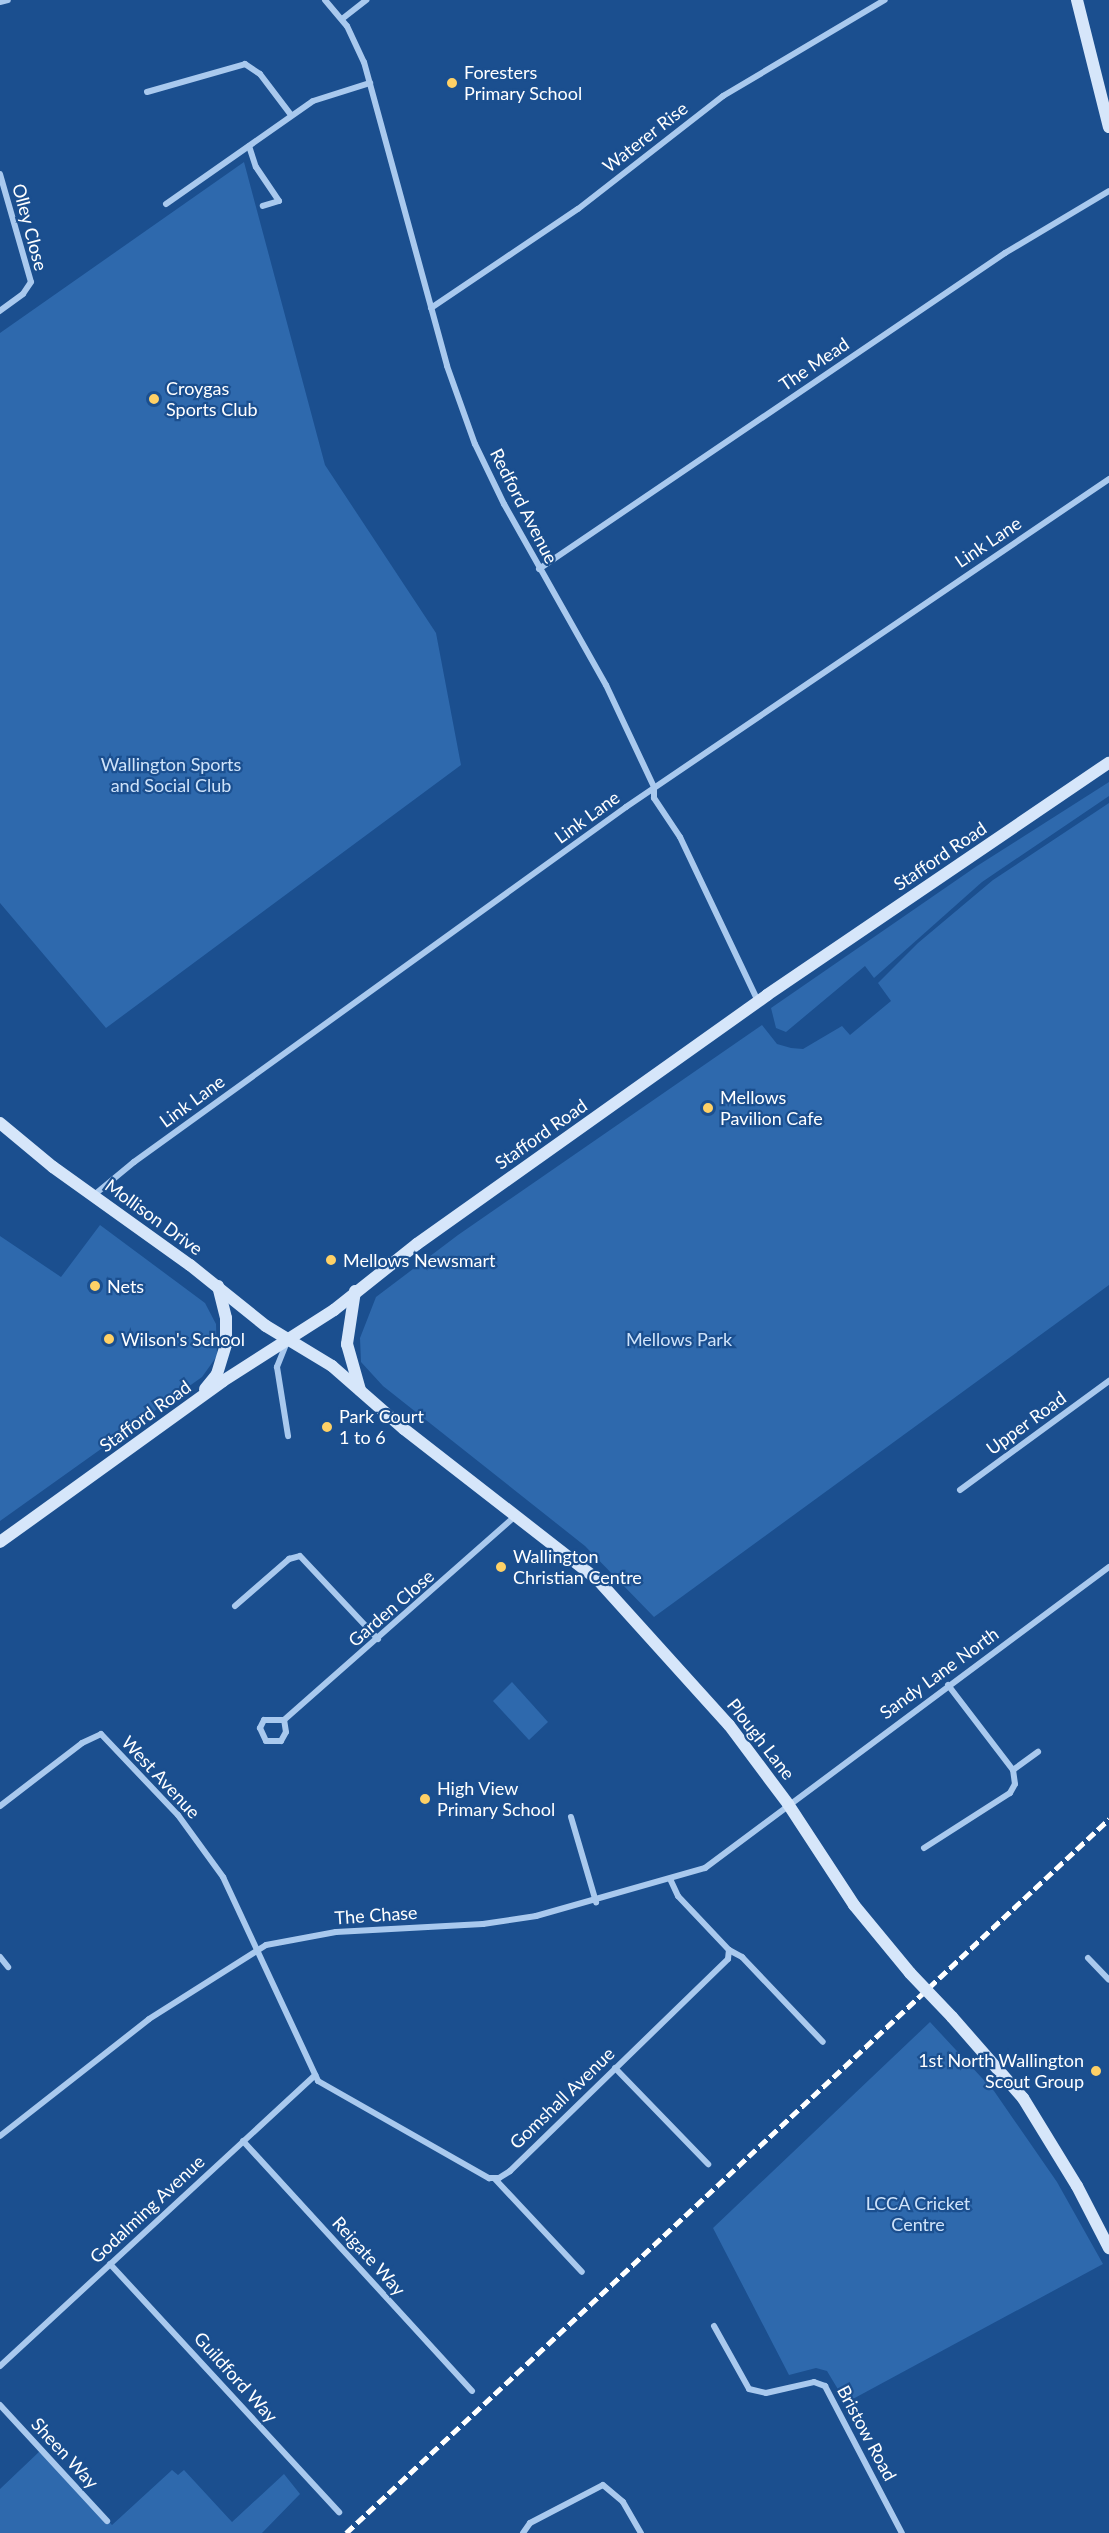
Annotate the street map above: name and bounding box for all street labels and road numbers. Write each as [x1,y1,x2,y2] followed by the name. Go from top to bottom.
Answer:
[598,97,692,177] street label: Waterer Rise
[8,181,52,273] street label: Olley Close
[775,333,853,395] street label: The Mead
[486,445,562,567] street label: Redford Avenue
[951,512,1025,572] street label: Link Lane
[550,786,624,848] street label: Link Lane
[889,817,991,895] street label: Stafford Road
[155,1070,229,1132] street label: Link Lane
[491,1094,591,1174] street label: Stafford Road
[101,1174,207,1260] street label: Mollison Drive
[95,1376,195,1456] street label: Stafford Road
[982,1387,1070,1459] street label: Upper Road
[344,1565,438,1651] street label: Garden Close
[875,1623,1003,1723] street label: Sandy Lane North
[723,1694,799,1784] street label: Plough Lane
[117,1731,205,1823] street label: West Avenue
[334,1901,418,1929] street label: The Chase
[505,2042,619,2154] street label: Gomshall Avenue
[85,2150,209,2268] street label: Godalming Avenue
[328,2212,410,2300] street label: Reigate Way
[190,2327,282,2427] street label: Guildford Way
[833,2381,901,2485] street label: Bristow Road
[27,2413,103,2493] street label: Sheen Way

